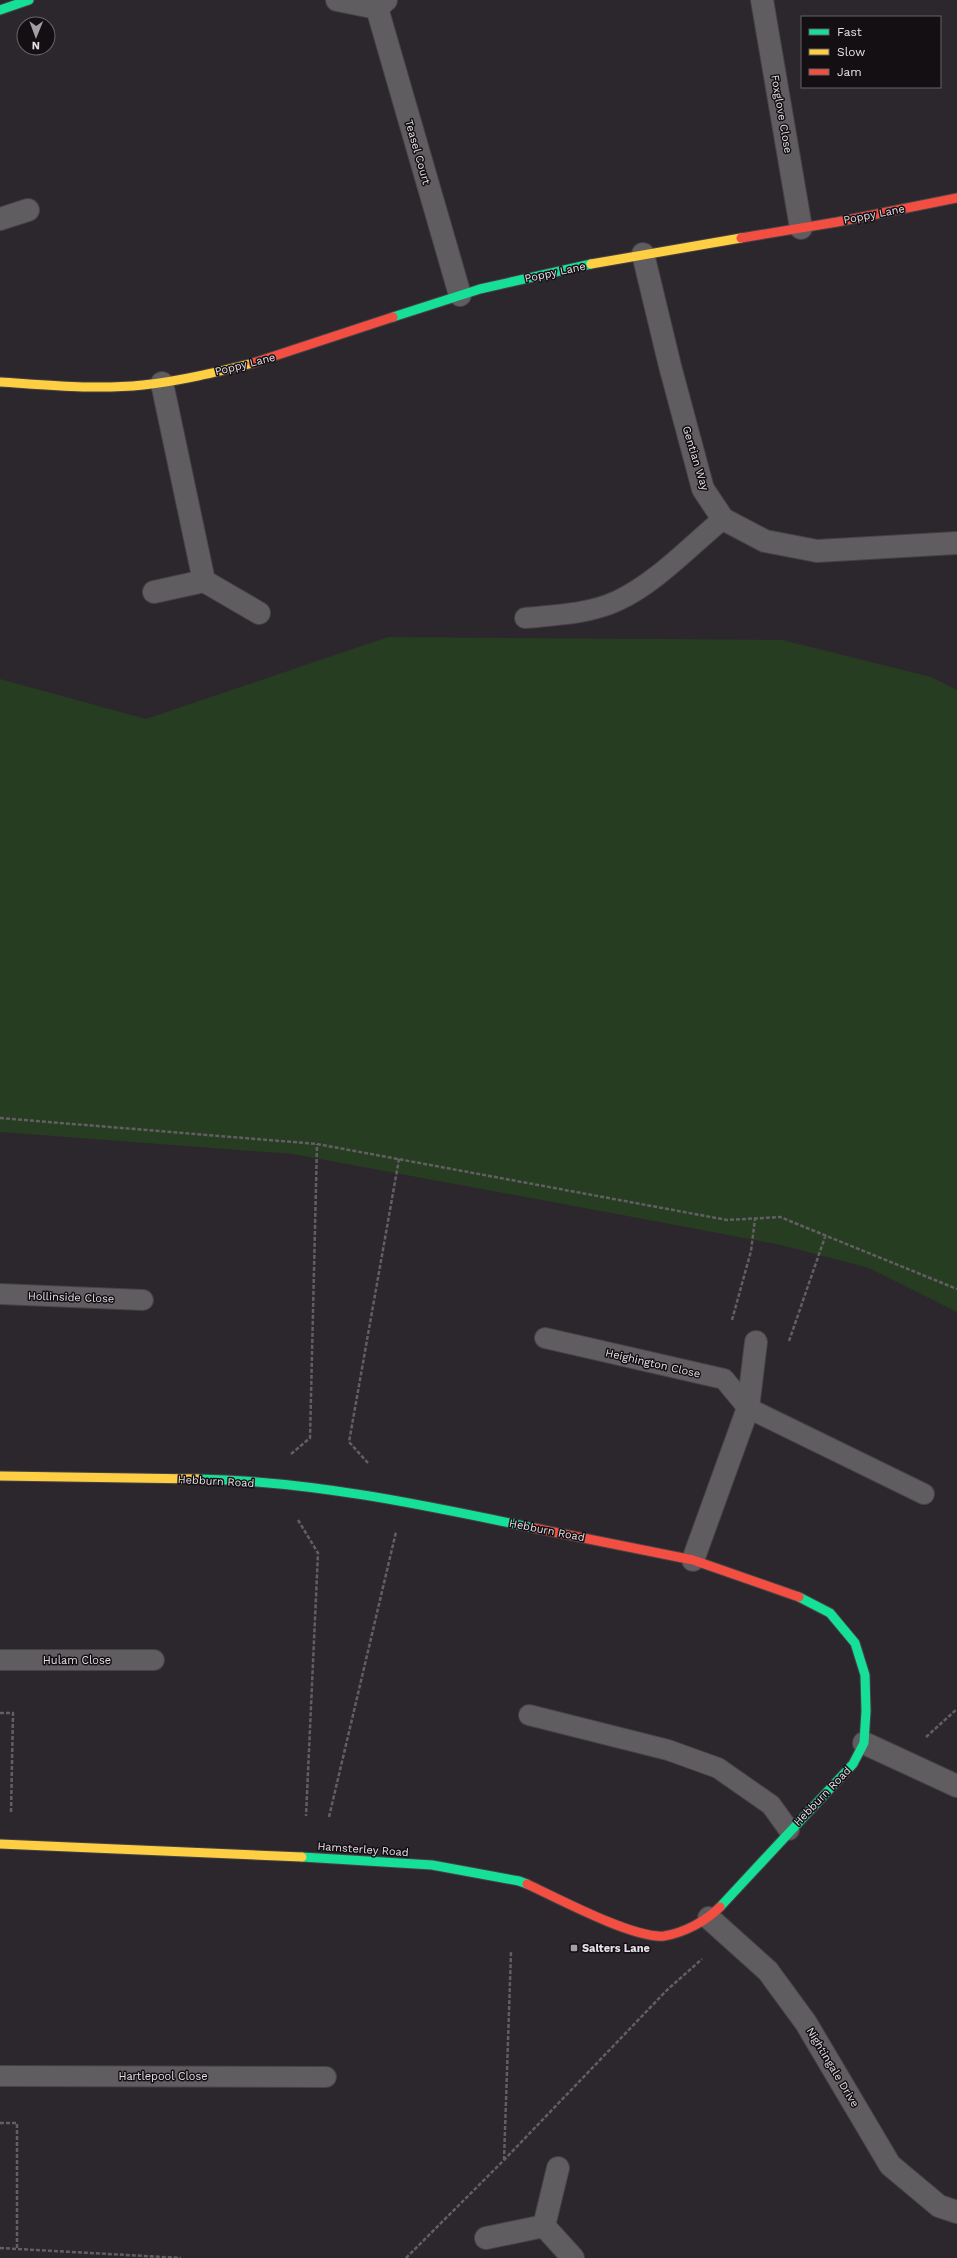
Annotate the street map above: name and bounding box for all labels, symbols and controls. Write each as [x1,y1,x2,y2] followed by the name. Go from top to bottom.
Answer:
[16,16,56,56] north arrow
[801,16,941,88] legend
[837,25,862,39] text: Fast
[32,39,40,52] text: N
[837,45,865,59] text: Slow
[837,65,862,79] text: Jam
[768,74,795,154] street label: Foxglove Close
[402,118,433,186] street label: Teasel Court
[842,202,906,227] street label: Poppy Lane
[523,260,587,285] street label: Poppy Lane
[213,351,277,378] street label: Poppy Lane
[680,424,712,492] street label: Gentian Way
[28,1289,114,1306] street label: Hollinside Close
[604,1346,702,1381] street label: Heighington Close
[177,1473,255,1490] street label: Hebburn Road
[508,1517,586,1544] street label: Hebburn Road
[43,1654,111,1667] street label: Hulam Close
[791,1764,854,1828] street label: Hebburn Road
[317,1840,409,1859] street label: Hamsterley Road
[582,1942,650,1955] place label: Salters Lane
[569,1943,579,1953] marker: Salters Lane
[804,2025,862,2110] street label: Nightingale Drive
[118,2070,208,2083] street label: Hartlepool Close

